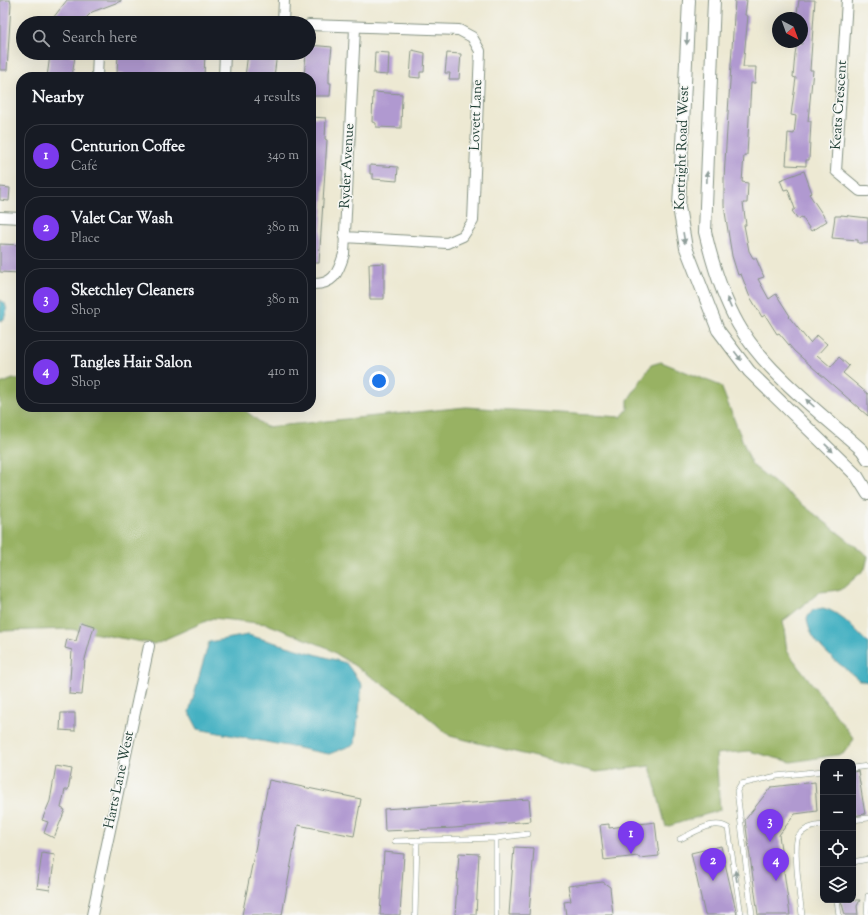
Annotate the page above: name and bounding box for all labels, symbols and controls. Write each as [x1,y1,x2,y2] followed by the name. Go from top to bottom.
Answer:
[772,12,808,48] north arrow
[16,16,316,60] search box
[30,27,52,49] icon: search
[62,28,137,49] text: Search here
[684,33,691,45] one-way arrow
[827,59,853,150] street label: Keats Crescent
[466,79,488,151] street label: Lovett Lane
[671,85,695,211] street label: Kortright Road West
[32,86,84,110] text: Nearby
[254,89,300,107] text: 4 results
[336,123,360,209] street label: Ryder Avenue
[71,137,185,158] text: Centurion Coffee
[44,147,48,165] text: 1
[267,147,299,165] text: 340 m
[71,158,98,176] text: Café
[704,170,710,183] one-way arrow
[71,209,173,230] text: Valet Car Wash
[43,219,49,237] text: 2
[267,219,299,237] text: 380 m
[71,230,100,248] text: Place
[681,232,687,244] one-way arrow
[71,281,194,302] text: Sketchley Cleaners
[43,291,49,309] text: 3
[267,291,299,309] text: 380 m
[726,297,732,309] one-way arrow
[71,302,100,320] text: Shop
[733,350,742,361] one-way arrow
[71,353,192,374] text: Tangles Hair Salon
[43,363,49,381] text: 4
[268,363,299,381] text: 410 m
[369,371,389,391] your location
[71,374,100,392] text: Shop
[805,399,815,408] one-way arrow
[824,443,833,452] one-way arrow
[100,729,140,831] street label: Harts Lane West
[820,759,856,903] map controls
[820,759,856,795] button: +
[820,795,856,831] button: −
[757,809,783,842] pin: 3
[618,821,644,854] pin: 1
[820,831,856,867] button: locate
[700,848,726,881] pin: 2
[763,848,789,881] pin: 4
[820,867,856,903] button: layers
[733,870,739,883] one-way arrow

